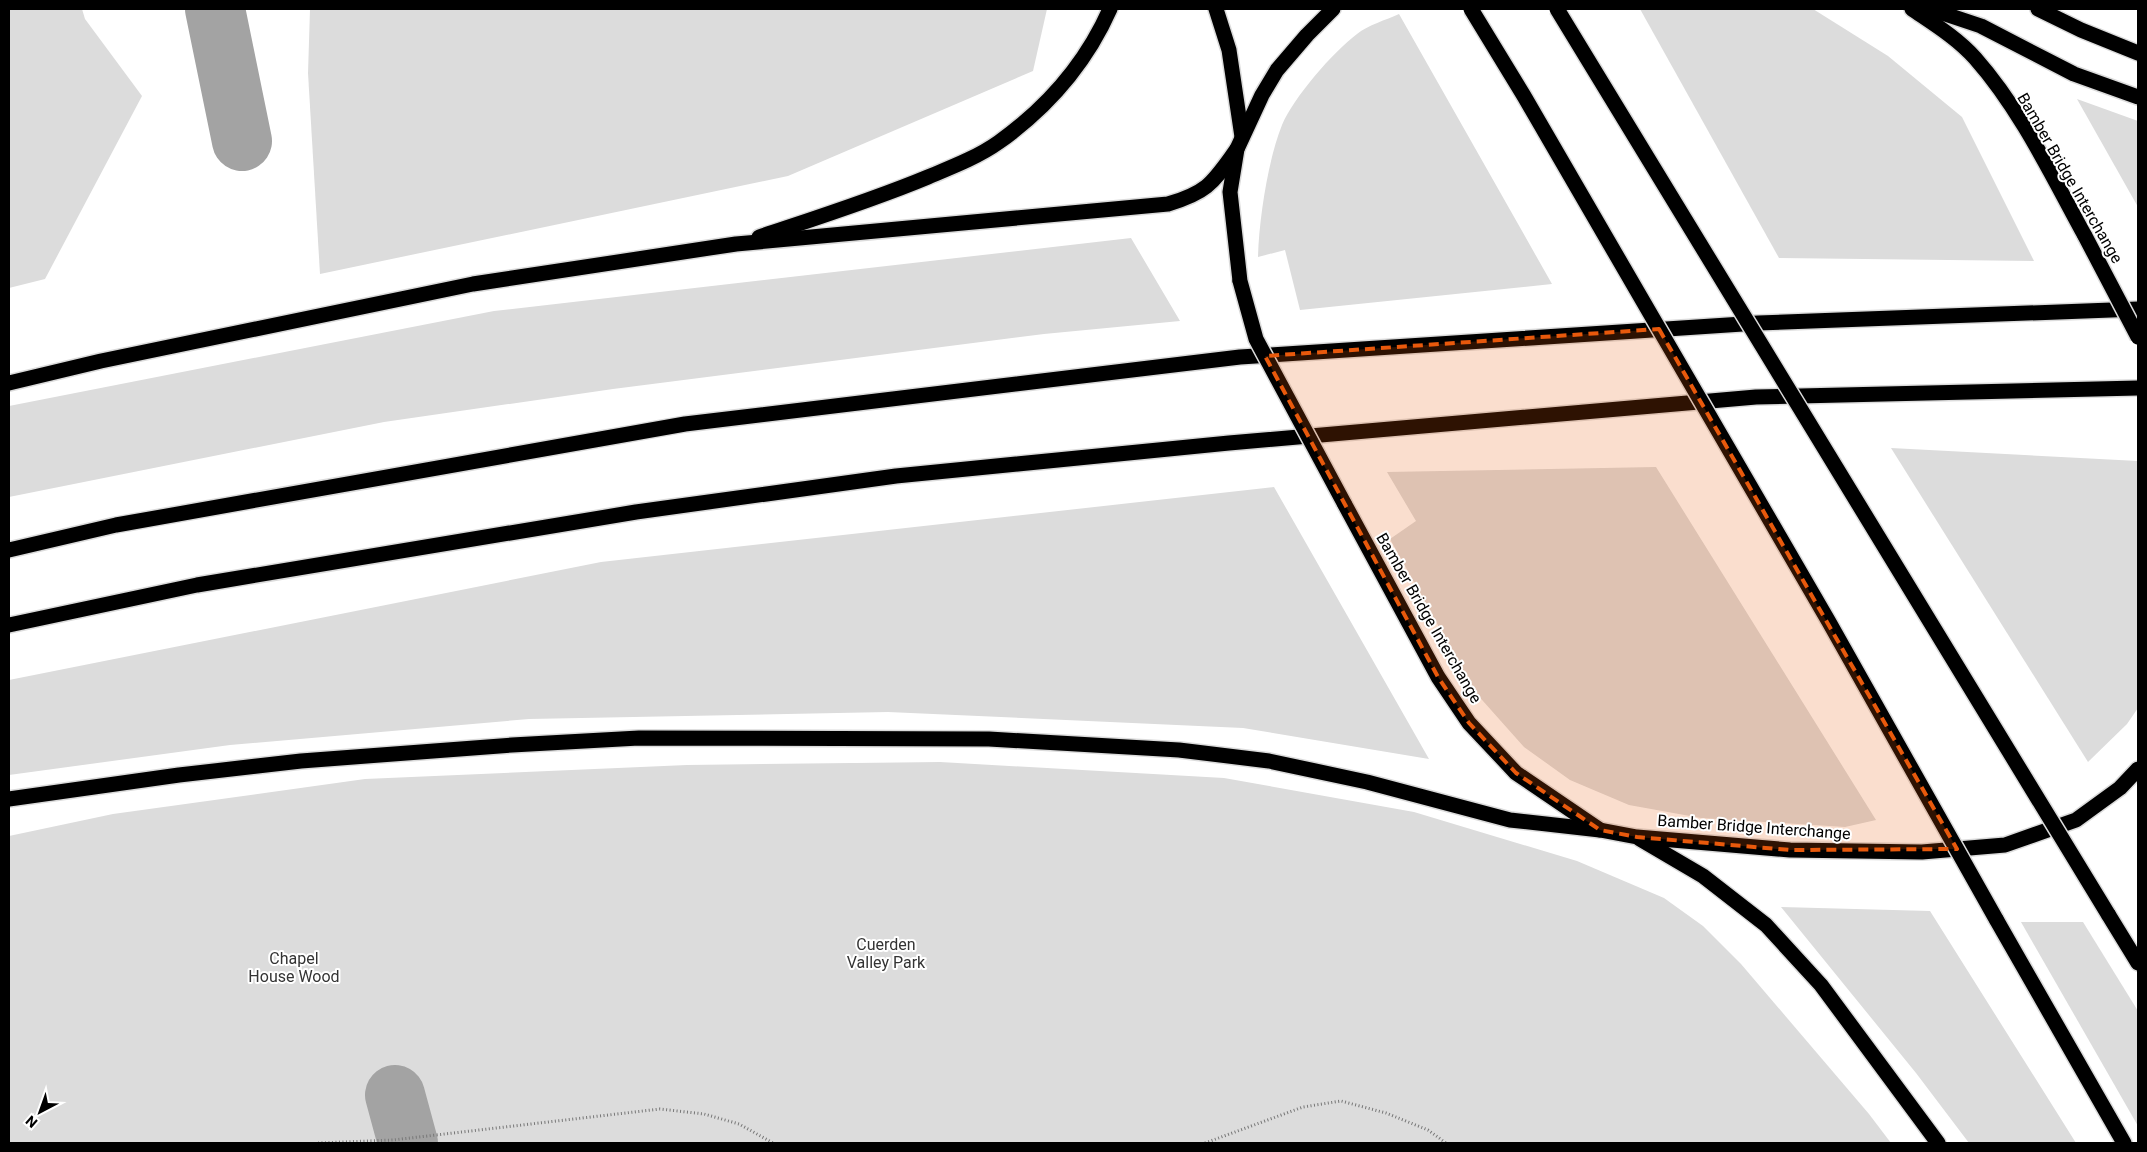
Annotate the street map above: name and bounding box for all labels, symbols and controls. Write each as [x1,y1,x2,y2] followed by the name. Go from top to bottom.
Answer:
[2013,89,2127,267] street label: Bamber Bridge Interchange
[1372,529,1486,707] street label: Bamber Bridge Interchange
[1657,811,1851,843] street label: Bamber Bridge Interchange
[847,935,926,972] park label: Cuerden Valley Park
[248,949,340,986] park label: Chapel House Wood
[15,1087,65,1137] north arrow
[22,1113,40,1131] text: N

